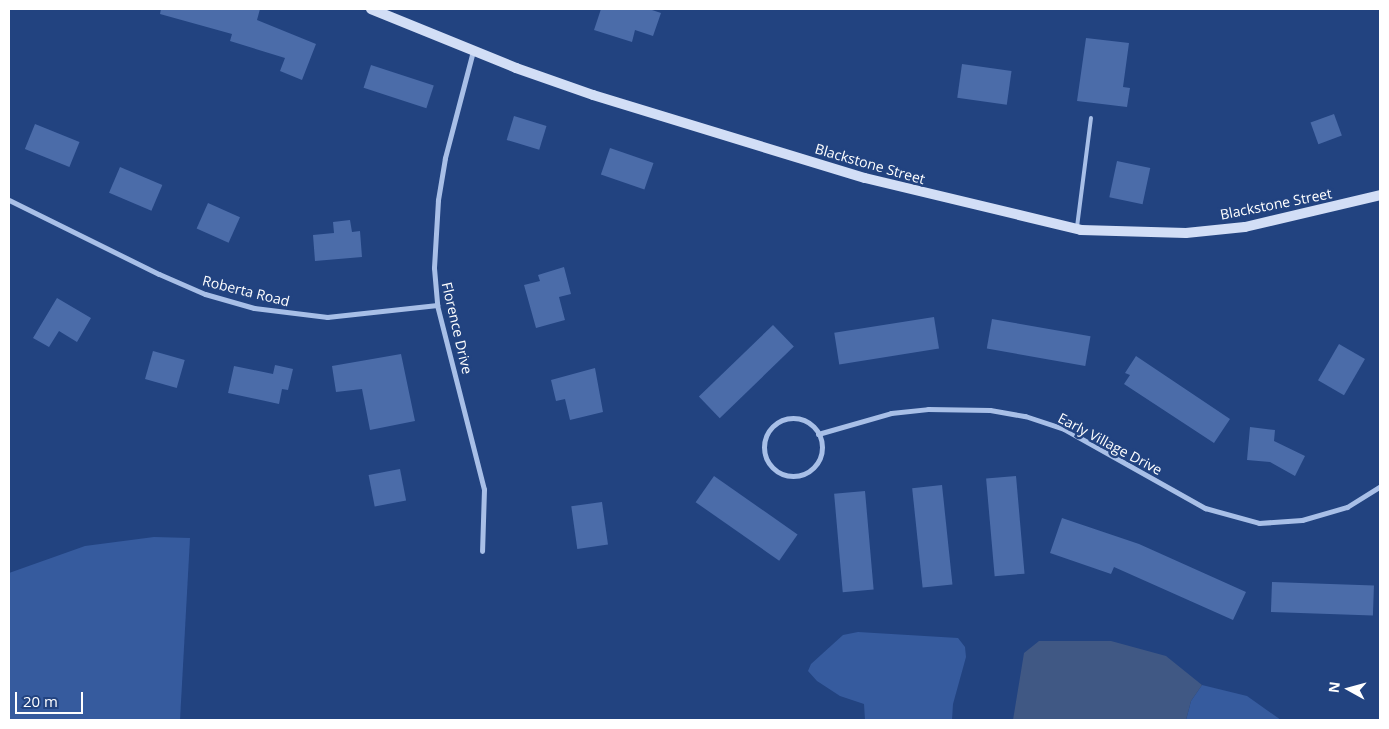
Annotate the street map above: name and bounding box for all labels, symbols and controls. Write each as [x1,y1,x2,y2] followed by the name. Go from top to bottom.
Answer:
[813,140,927,188] street label: Blackstone Street
[1219,185,1333,223] street label: Blackstone Street
[201,272,291,310] street label: Roberta Road
[438,280,476,376] street label: Florence Drive
[1055,409,1165,479] street label: Early Village Drive
[1324,664,1374,714] north arrow
[1323,680,1344,694] text: N
[18,682,85,714] scale bar
[23,691,58,711] text: 20 m

